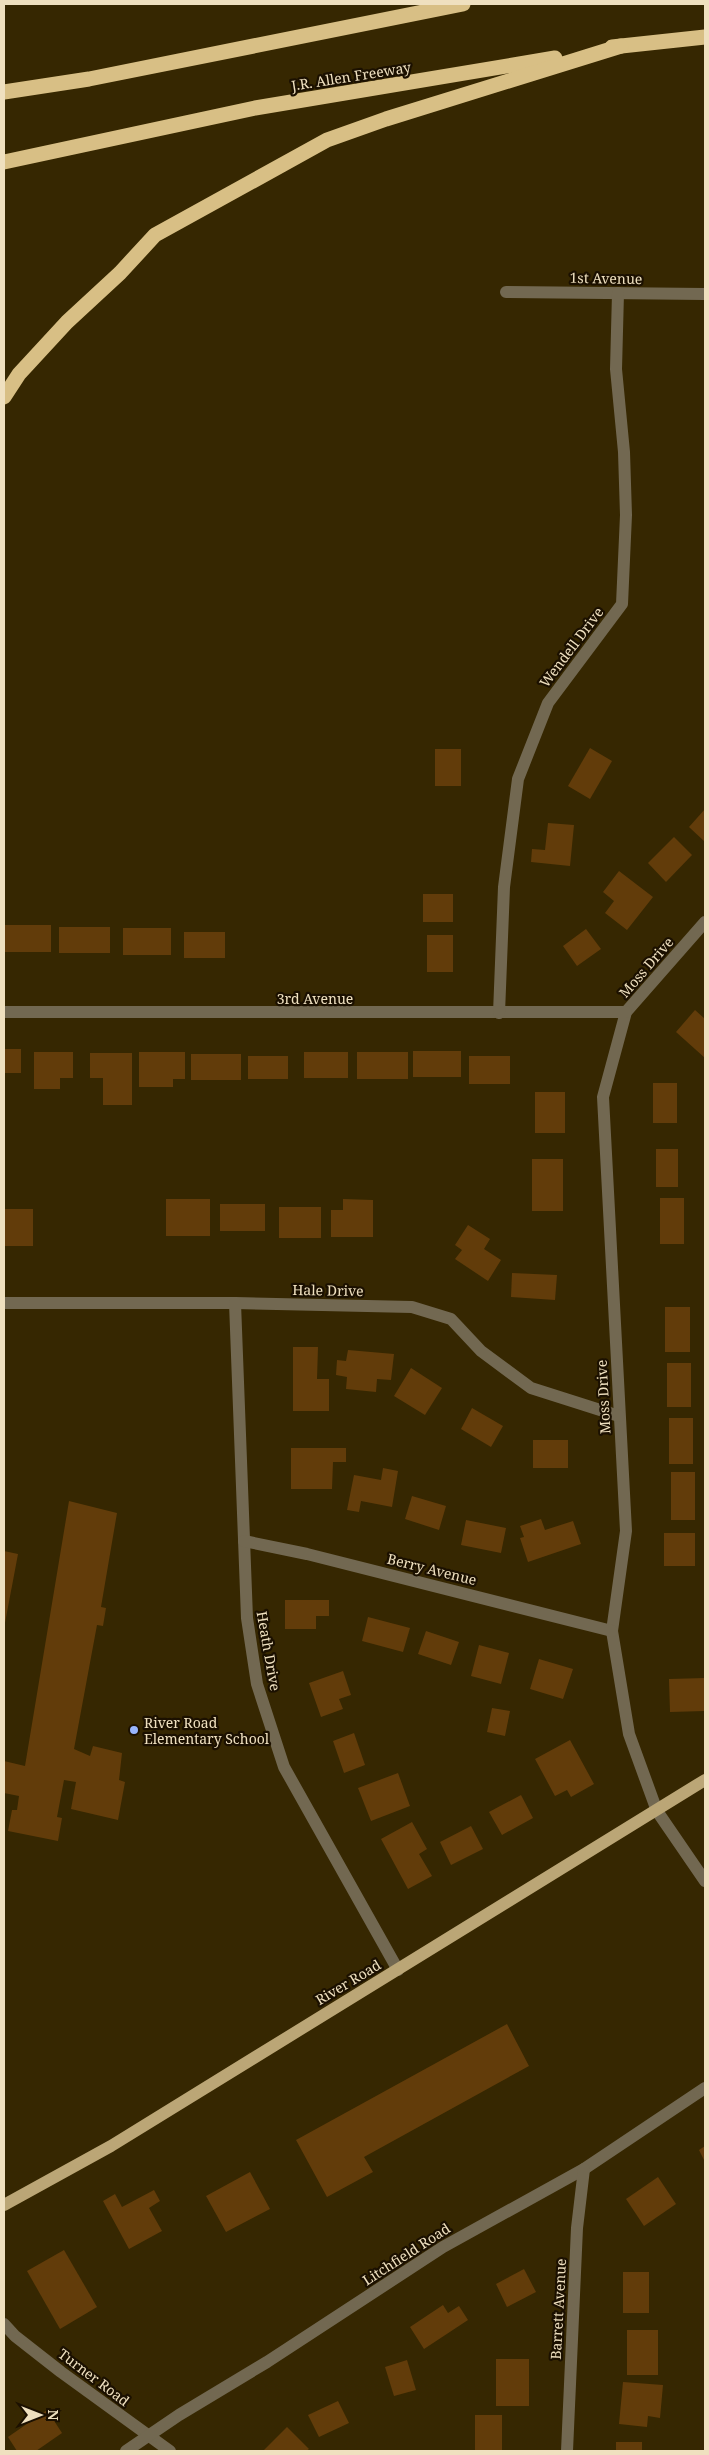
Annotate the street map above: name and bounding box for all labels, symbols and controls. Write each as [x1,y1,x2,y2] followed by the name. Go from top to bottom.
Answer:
[289,57,412,95] street label: J.R. Allen Freeway
[569,268,643,288] street label: 1st Avenue
[535,603,607,691] street label: Wendell Drive
[614,933,678,1001] street label: Moss Drive
[277,989,353,1008] street label: 3rd Avenue
[292,1280,364,1300] street label: Hale Drive
[592,1359,614,1435] street label: Moss Drive
[385,1549,479,1589] street label: Berry Avenue
[253,1610,285,1692] street label: Heath Drive
[144,1713,270,1748] place label: River Road Elementary School
[128,1724,140,1736] marker: River Road Elementary School
[312,1955,385,2009] street label: River Road
[358,2218,454,2289] street label: Litchfield Road
[546,2258,570,2360] street label: Barrett Avenue
[55,2344,134,2410] street label: Turner Road
[15,2390,65,2440] north arrow
[44,2409,63,2421] text: N

